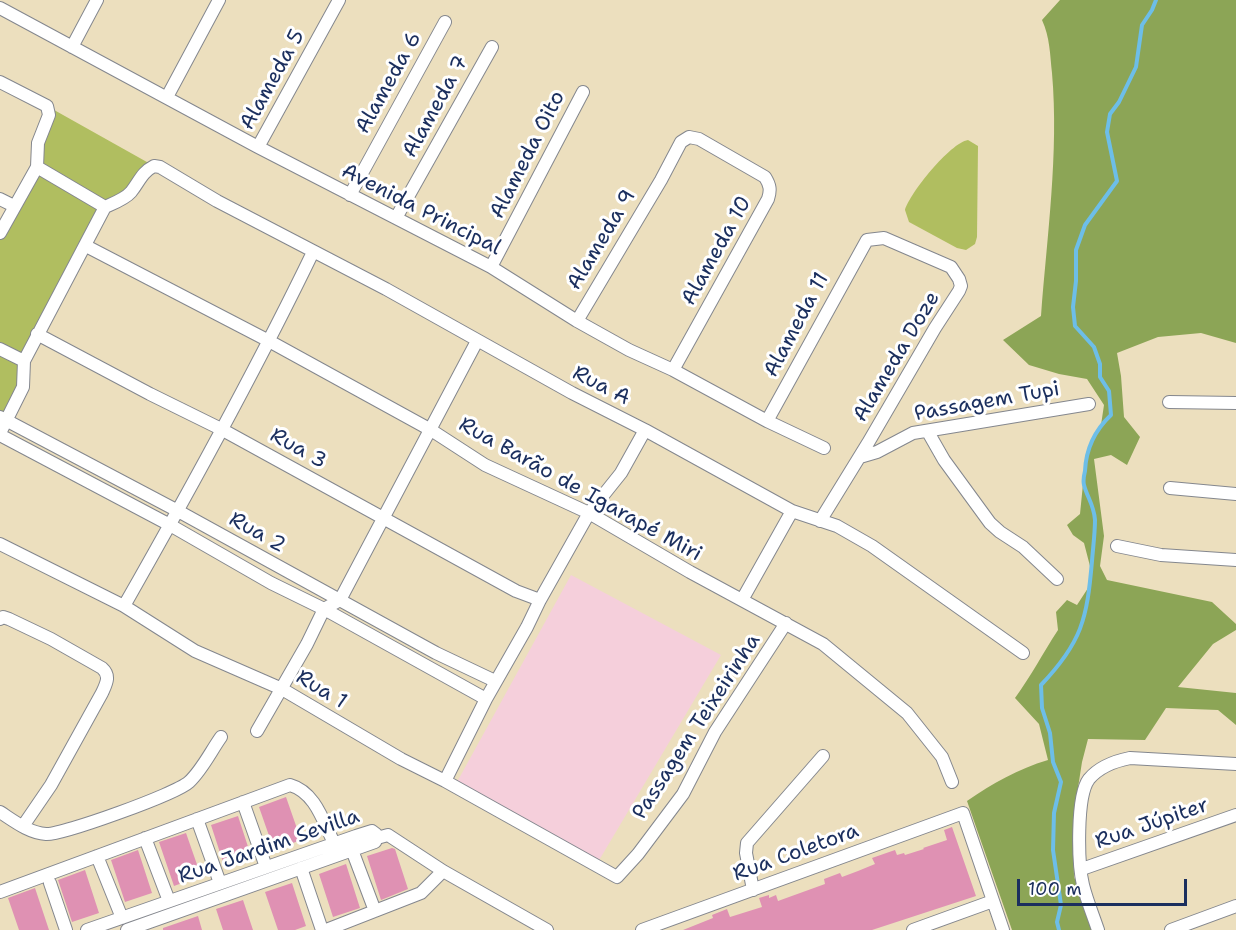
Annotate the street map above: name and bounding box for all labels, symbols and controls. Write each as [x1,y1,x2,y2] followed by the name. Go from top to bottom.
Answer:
[235,26,311,134] street label: Alameda 5
[351,28,427,138] street label: Alameda 6
[398,52,474,162] street label: Alameda 7
[485,87,571,223] street label: Alameda Oito
[337,159,505,261] street label: Avenida Principal
[562,185,642,295] street label: Alameda 9
[677,192,757,310] street label: Alameda 10
[759,269,835,381] street label: Alameda 11
[848,287,946,427] street label: Alameda Doze
[568,361,634,411] street label: Rua A
[912,377,1062,427] street label: Passagem Tupi
[454,413,706,567] street label: Rua Barão de Igarapé Miri
[265,423,331,475] street label: Rua 3
[224,507,290,559] street label: Rua 2
[628,630,766,824] street label: Passagem Teixeirinha
[291,665,351,715] street label: Rua 1
[1092,793,1212,855] street label: Rua Júpiter
[175,804,363,890] street label: Rua Jardim Sevilla
[730,819,862,887] street label: Rua Coletora
[1020,867,1190,905] scale bar
[1028,877,1082,901] text: 100 m

